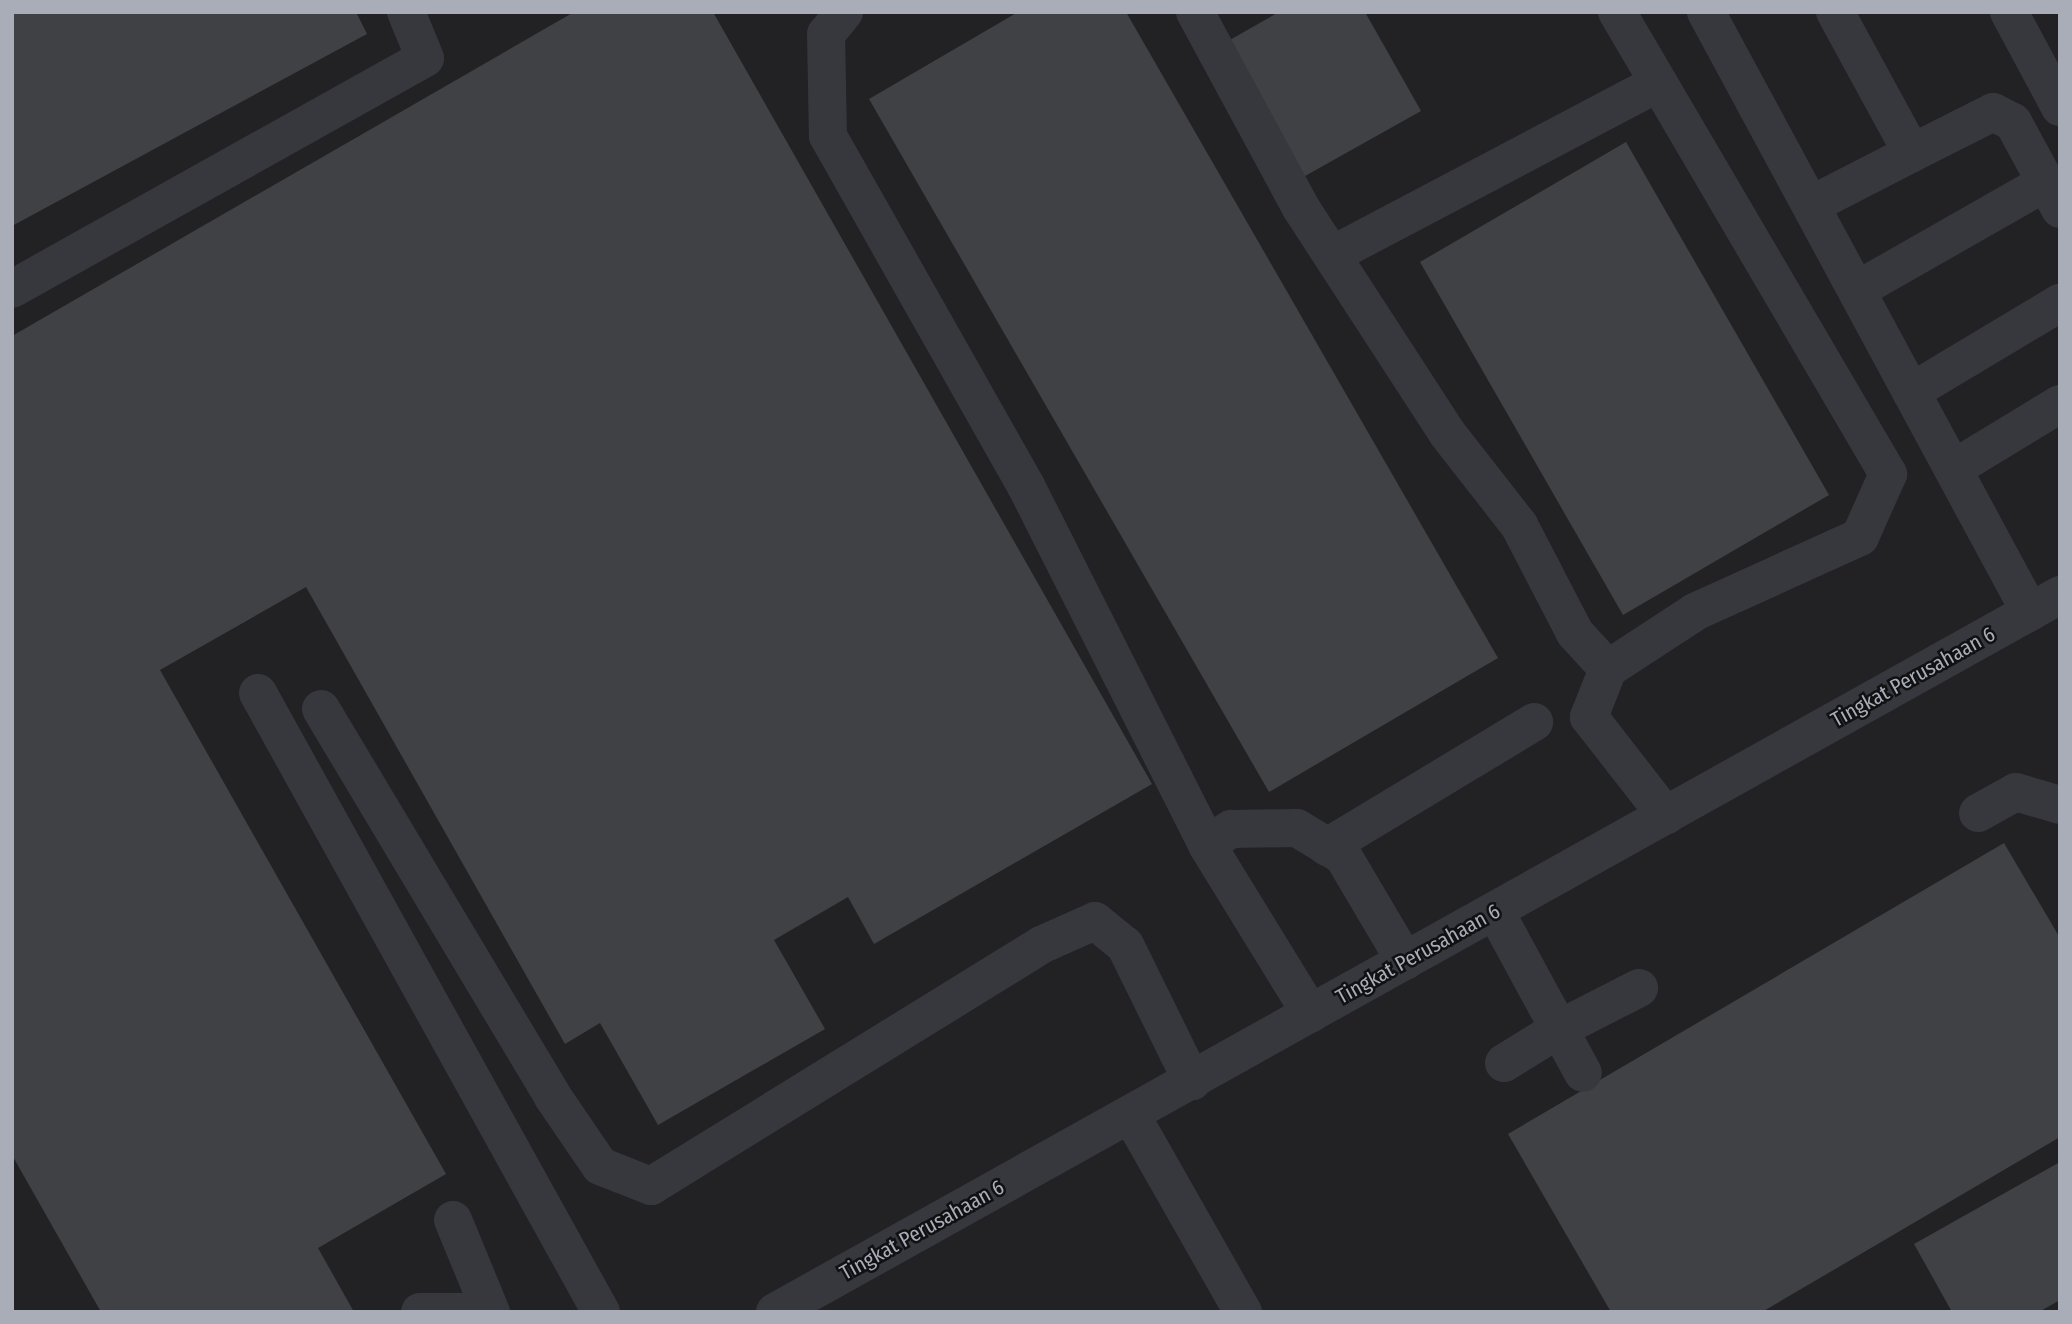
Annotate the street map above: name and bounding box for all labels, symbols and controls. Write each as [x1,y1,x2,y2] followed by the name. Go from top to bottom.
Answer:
[1827,621,1999,733] street label: Tingkat Perusahaan 6
[1332,898,1504,1010] street label: Tingkat Perusahaan 6
[836,1174,1008,1286] street label: Tingkat Perusahaan 6

